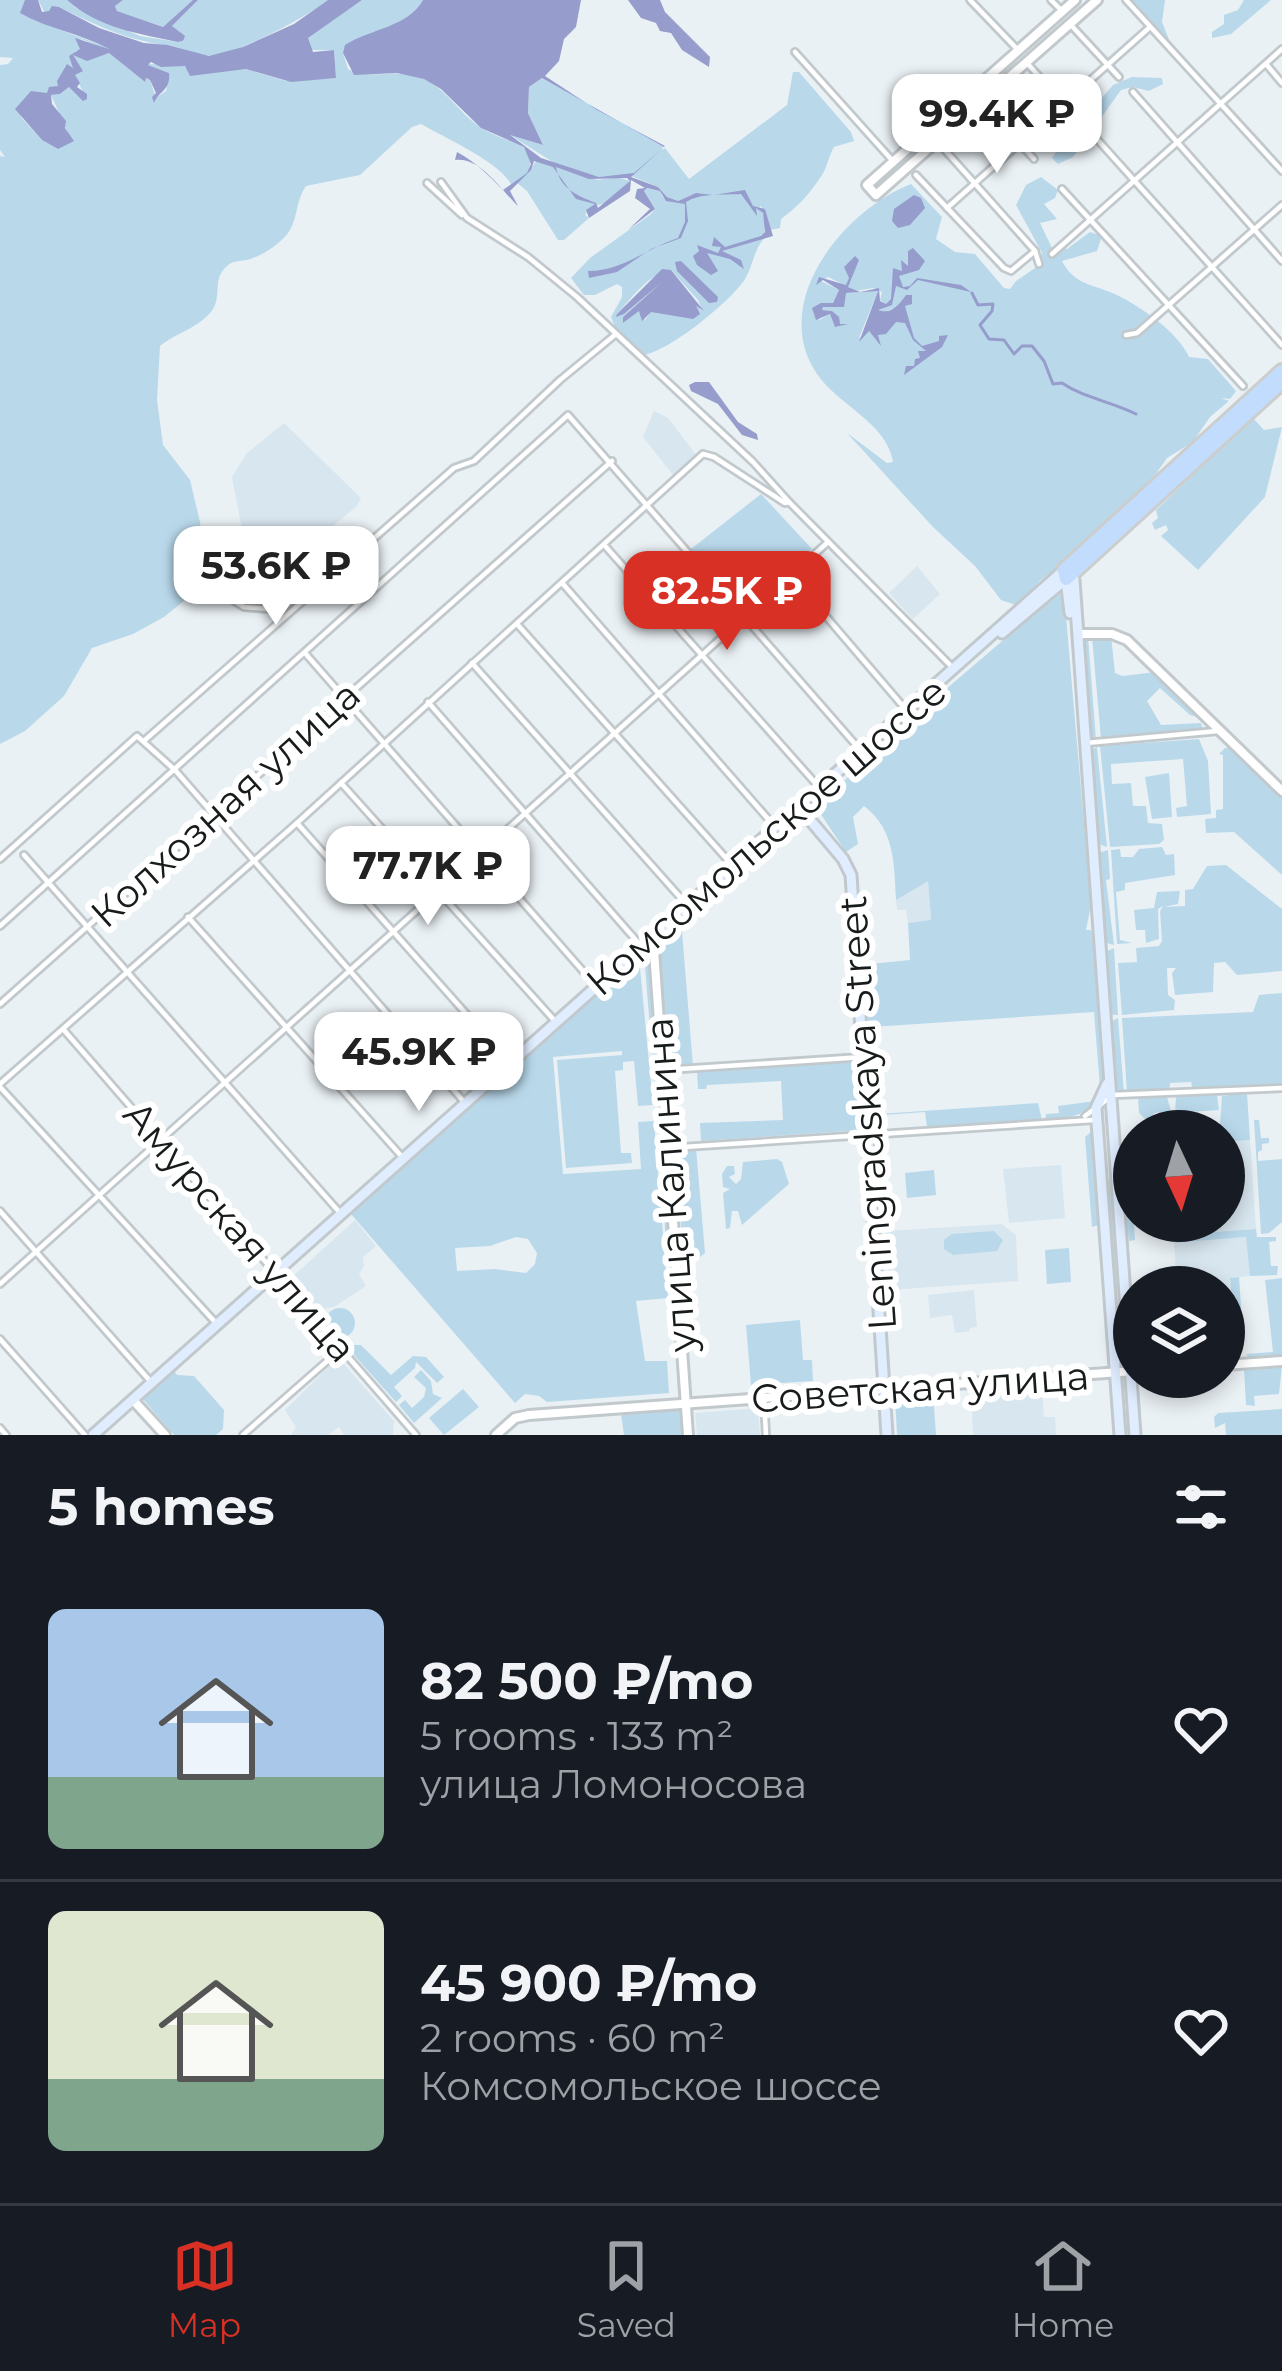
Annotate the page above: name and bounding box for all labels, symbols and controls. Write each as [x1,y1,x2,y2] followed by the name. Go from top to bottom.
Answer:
[886,74,1108,176] pin: 99.4K ₽
[919,89,1075,137] text: 99.4K ₽
[165,526,387,628] pin: 53.6K ₽
[201,541,351,589] text: 53.6K ₽
[616,551,838,653] pin: 82.5K ₽
[651,566,803,614] text: 82.5K ₽
[576,666,956,1006] street label: Комсомольское шоссе
[80,671,370,937] street label: Колхозная улица
[317,826,539,928] pin: 77.7K ₽
[353,841,503,889] text: 77.7K ₽
[828,894,906,1332] street label: Leningradskaya Street
[308,1012,530,1114] pin: 45.9K ₽
[634,1016,706,1355] street label: улица Калинина
[341,1027,497,1075] text: 45.9K ₽
[113,1090,367,1372] street label: Амурская улица
[1113,1110,1245,1242] north arrow
[1113,1110,1245,1398] map controls
[1113,1266,1245,1398] button: layers
[749,1351,1091,1423] street label: Советская улица
[1168,1474,1234,1540] icon: filters
[48,1476,275,1538] text: 5 homes
[420,1650,753,1712] text: 82 500 ₽/mo
[144,1657,288,1801] icon: home
[1168,1696,1234,1762] icon: heart
[420,1712,733,1760] text: 5 rooms · 133 m²
[420,1760,807,1808] text: улица Ломоносова
[420,1952,757,2014] text: 45 900 ₽/mo
[144,1959,288,2103] icon: home
[1168,1998,1234,2064] icon: heart
[420,2014,725,2062] text: 2 rooms · 60 m²
[420,2062,882,2110] text: Комсомольское шоссе
[168,2233,241,2345] tab: Map
[577,2233,676,2345] tab: Saved
[1012,2233,1114,2345] tab: Home

